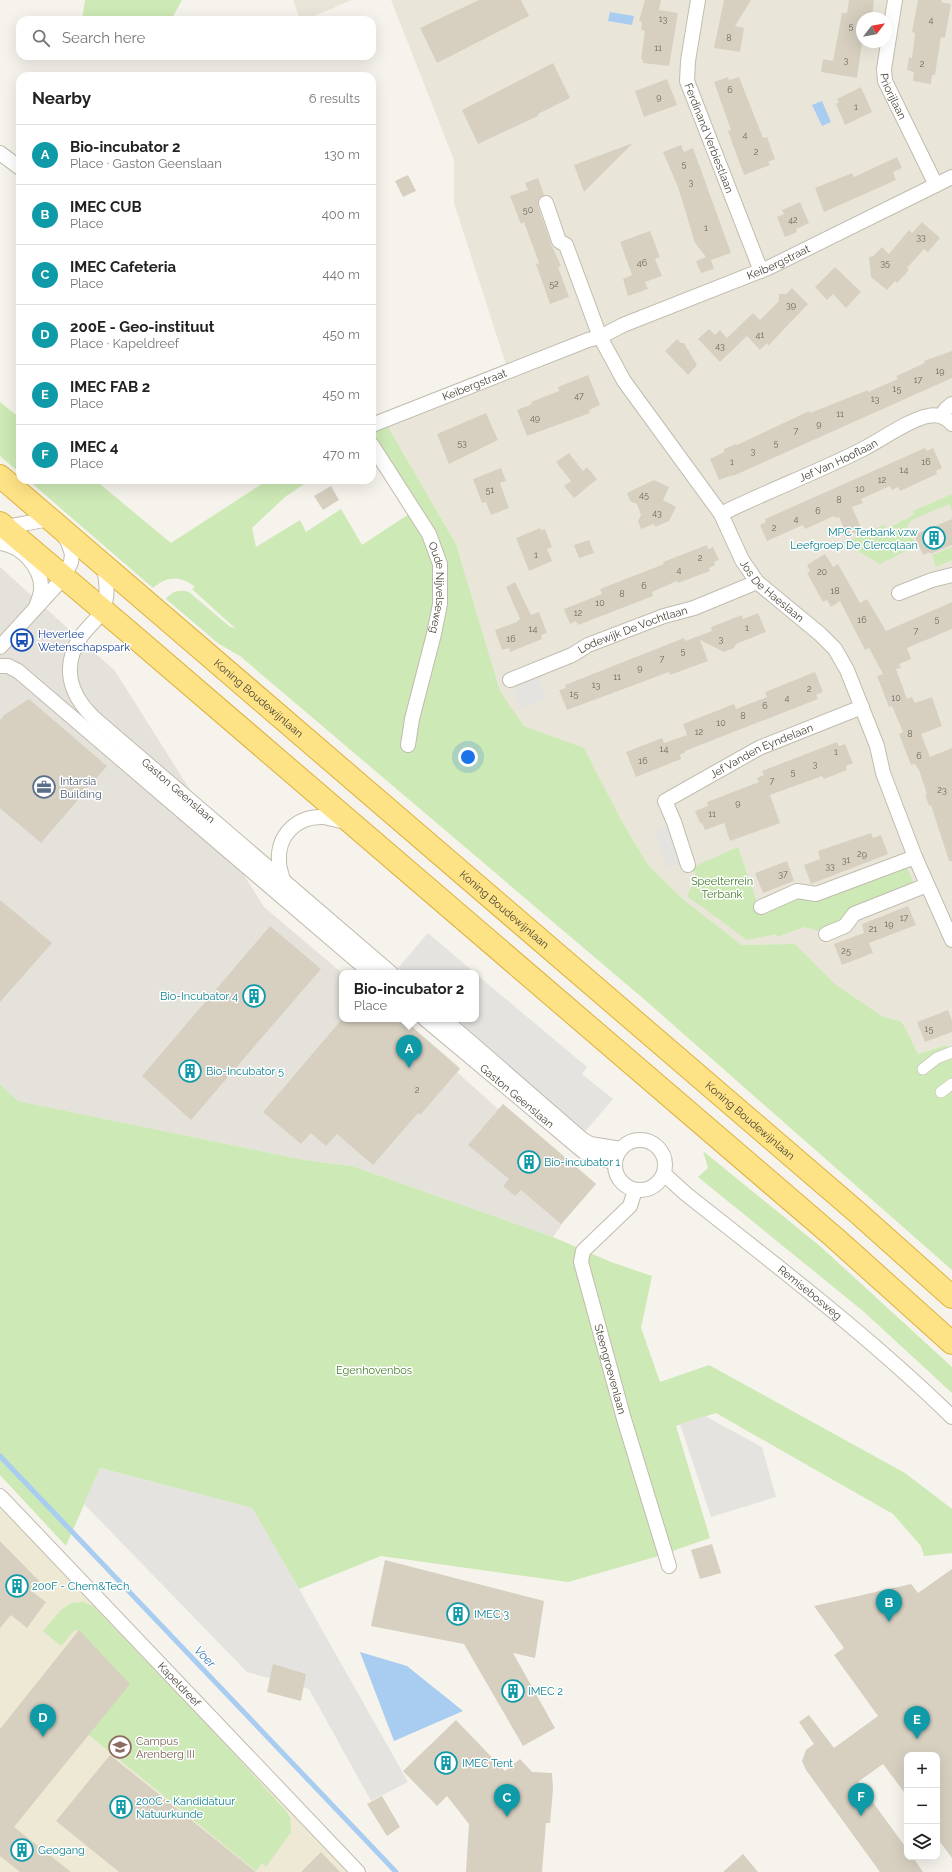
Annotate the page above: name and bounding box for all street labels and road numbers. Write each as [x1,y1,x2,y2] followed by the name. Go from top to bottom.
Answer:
[878,73,909,122] street label: Priorijlaan
[682,81,736,195] street label: Ferdinand Verbiestlaan
[745,242,812,282] street label: Keibergstraat
[440,366,509,403] street label: Keibergstraat
[797,436,880,484] street label: Jef Van Hooflaan
[426,540,447,635] street label: Oude Nijvelseweg
[737,557,807,625] street label: Jos De Haeslaan
[575,604,689,656] street label: Lodewijk De Vochtlaan
[211,656,306,740] street label: Koning Boudewijnlaan
[708,721,815,781] street label: Jef Vanden Eyndelaan
[139,755,218,826] street label: Gaston Geenslaan
[457,867,552,951] street label: Koning Boudewijnlaan
[477,1061,557,1131] street label: Gaston Geenslaan
[703,1079,797,1162] street label: Koning Boudewijnlaan
[775,1263,844,1322] street label: Remisebosweg
[592,1323,629,1416] street label: Steengroevenlaan
[155,1659,204,1709] street label: Kapeldreef

